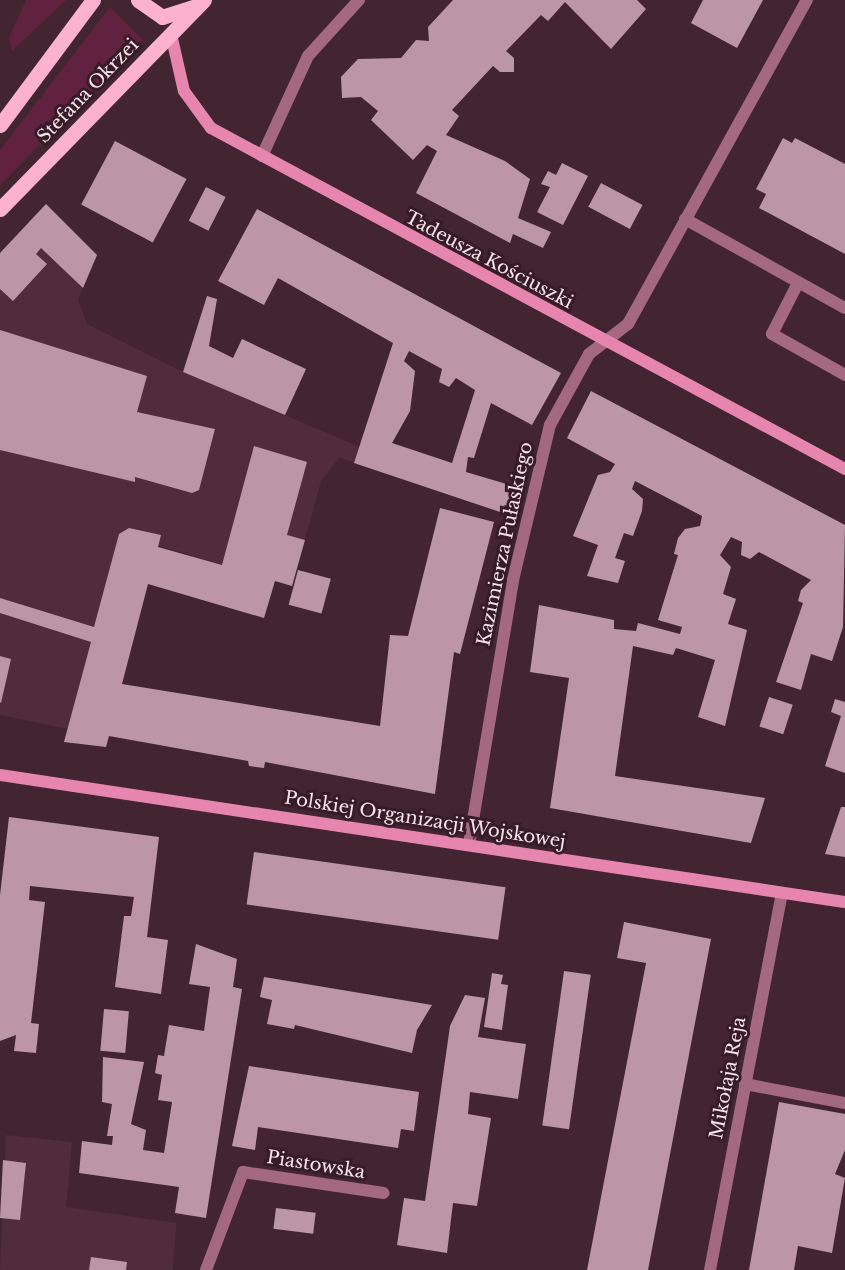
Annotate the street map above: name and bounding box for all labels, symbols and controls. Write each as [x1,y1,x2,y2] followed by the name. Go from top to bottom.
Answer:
[33,34,143,148] street label: Stefana Okrzei
[401,207,577,313] street label: Tadeusza Kościuszki
[473,440,537,648] street label: Kazimierza Pułaskiego
[283,787,567,853] street label: Polskiej Organizacji Wojskowej
[706,1015,750,1141] street label: Mikołaja Reja
[265,1147,367,1183] street label: Piastowska

